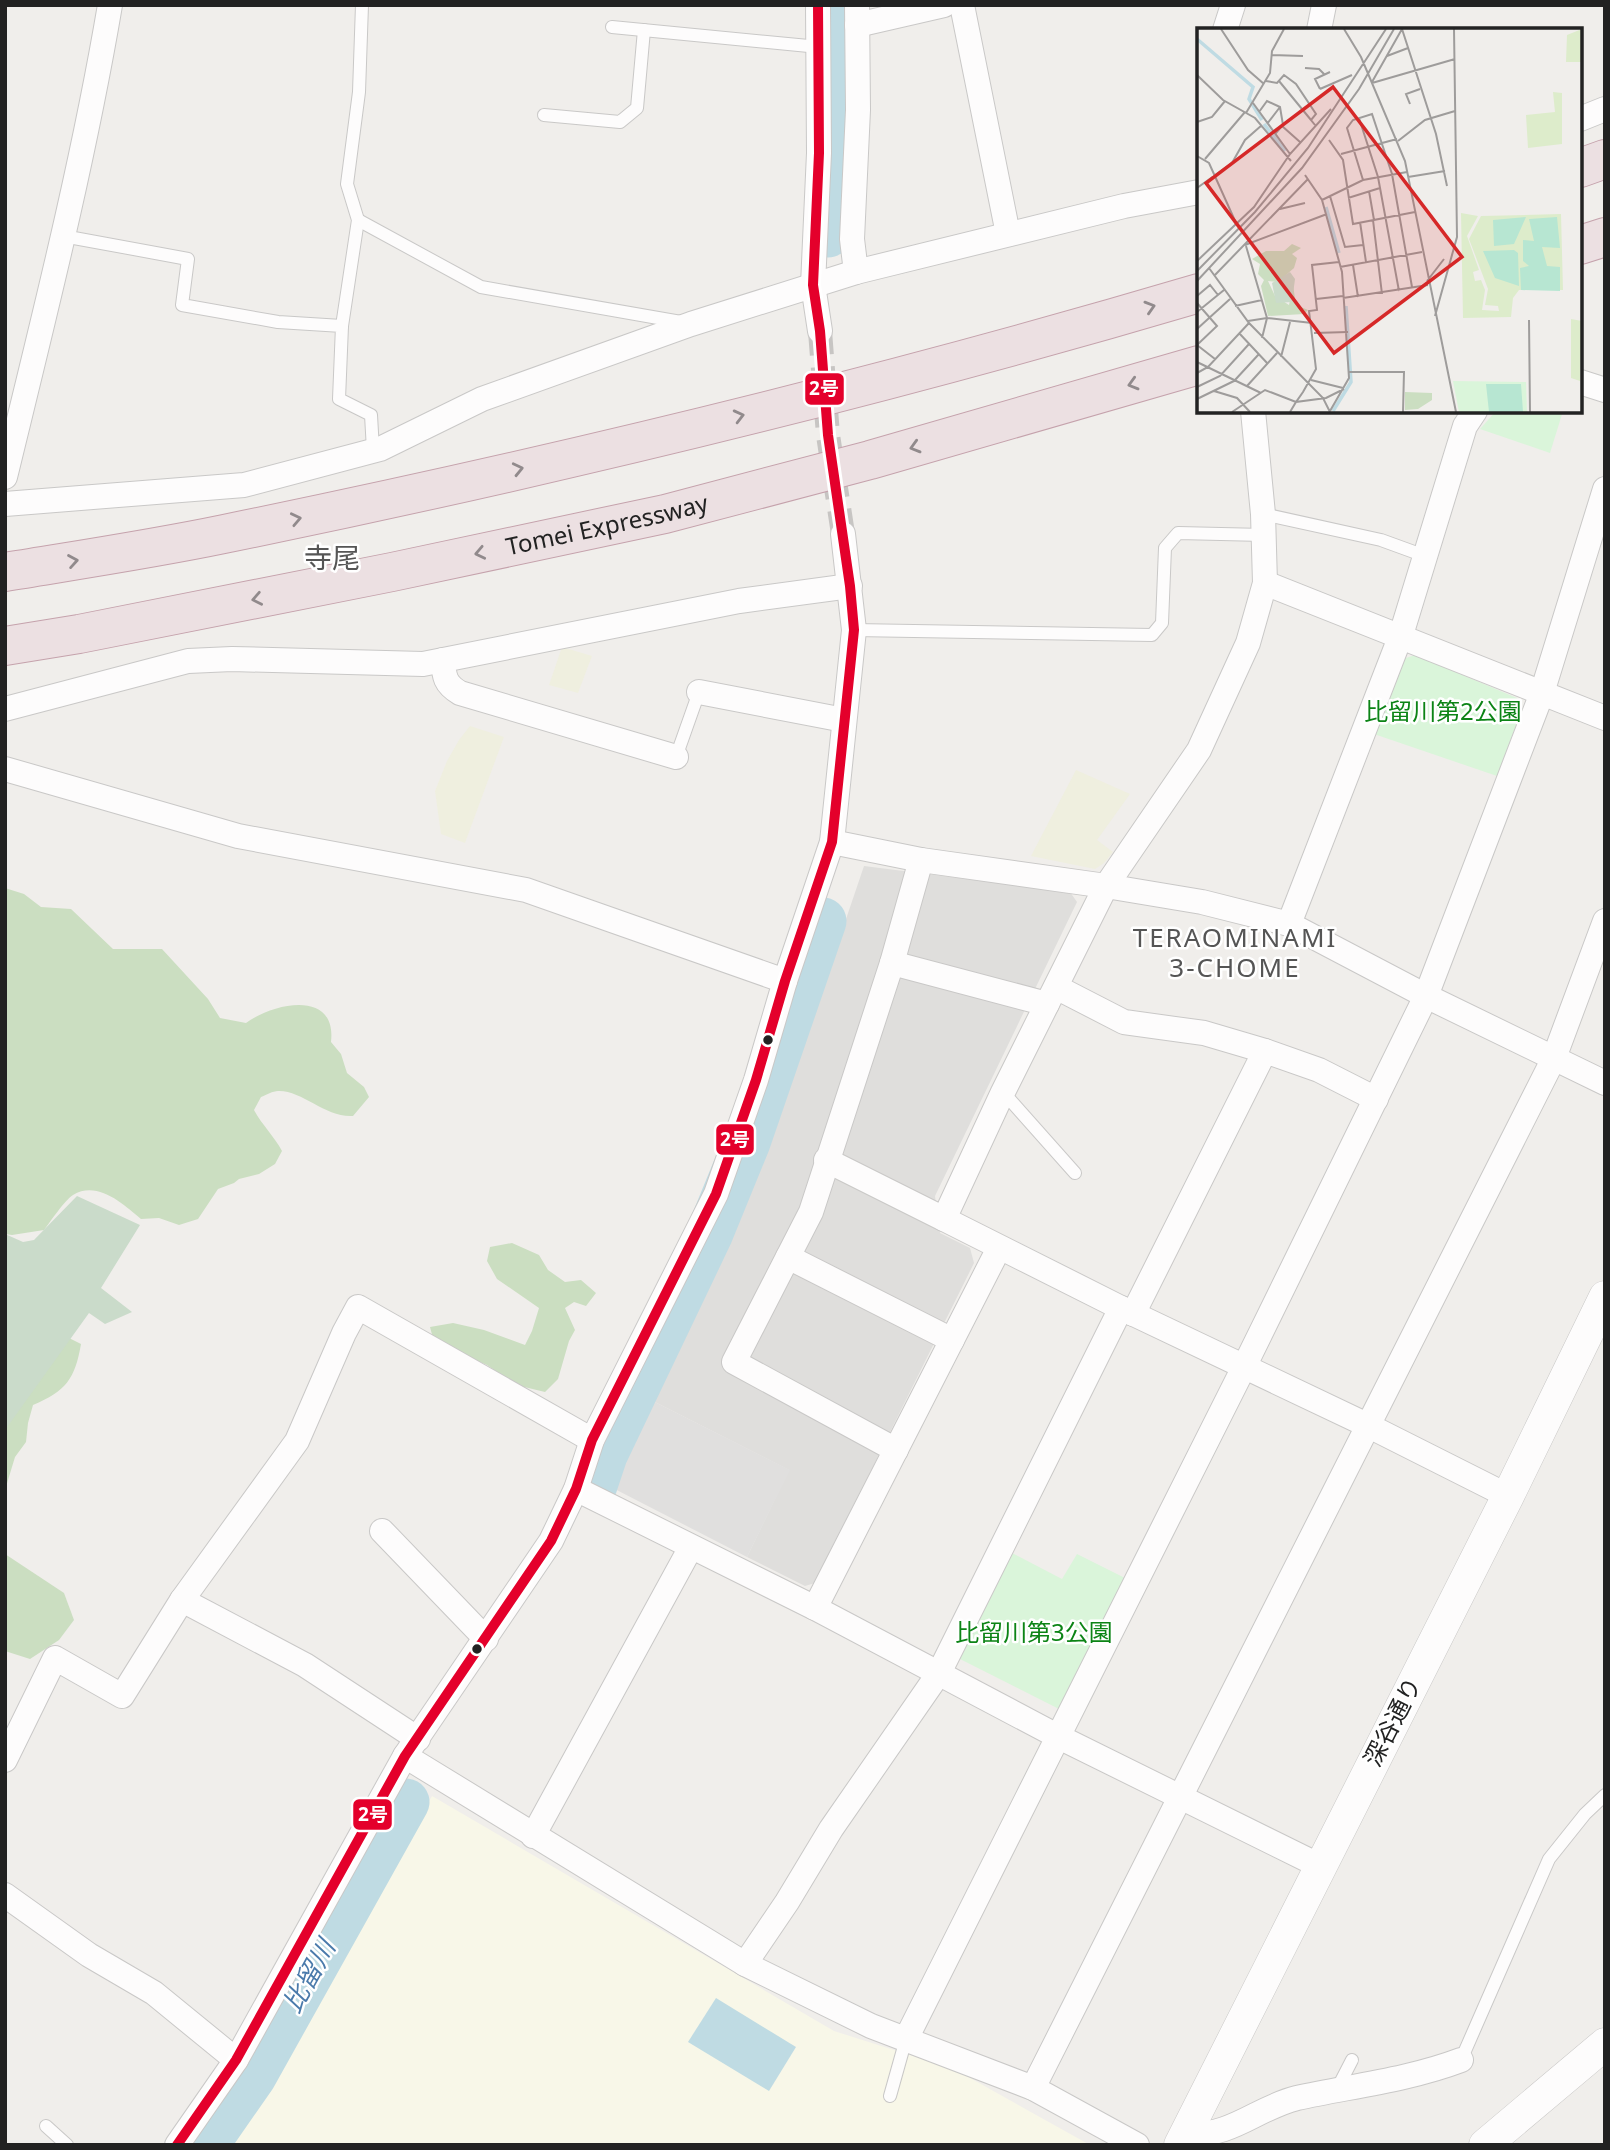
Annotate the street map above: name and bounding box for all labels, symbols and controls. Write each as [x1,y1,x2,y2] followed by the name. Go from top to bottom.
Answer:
[1197,28,1582,413] inset map
[1144,301,1156,315] one-way arrow
[804,372,845,406] line badge: 2号
[809,375,839,401] text: 2号
[1127,376,1139,390] one-way arrow
[733,410,745,424] one-way arrow
[909,439,921,454] one-way arrow
[512,463,524,477] one-way arrow
[503,485,712,562] street label: Tomei Expressway
[290,512,302,527] one-way arrow
[304,538,360,576] district label: 寺尾
[474,545,486,560] one-way arrow
[67,554,78,569] one-way arrow
[251,590,263,605] one-way arrow
[1364,694,1522,727] park label: 比留川第2公園
[1133,919,1337,985] district label: TERAOMINAMI 3-CHOME
[761,1033,775,1047] unlabelled marker
[715,1123,755,1156] line badge: 2号
[720,1126,750,1152] text: 2号
[955,1615,1113,1648] park label: 比留川第3公園
[470,1642,484,1656] unlabelled marker
[1355,1671,1428,1772] street label: 深谷通り
[352,1798,393,1831] line badge: 2号
[358,1801,388,1827] text: 2号
[273,1930,344,2018] water label: 比留川

